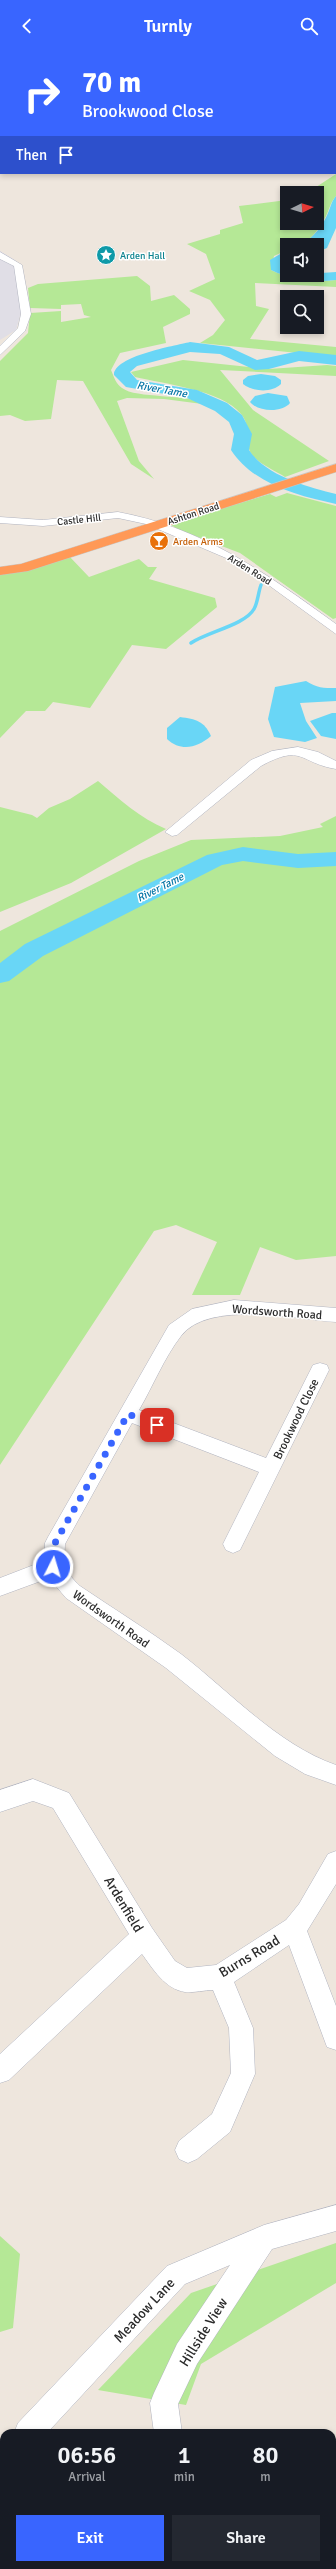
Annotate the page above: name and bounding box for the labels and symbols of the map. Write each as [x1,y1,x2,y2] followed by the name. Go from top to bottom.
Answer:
[280,186,324,230] north arrow
[95,244,117,266] place icon: Arden Hall
[120,250,165,262] place label: Arden Hall
[136,379,189,400] water label: River Tame
[166,500,221,528] street label: Ashton Road
[57,512,102,528] street label: Castle Hill
[148,530,170,552] bar icon: Arden Arms
[173,536,223,548] place label: Arden Arms
[225,552,273,588] street label: Arden Road
[135,870,186,905] water label: River Tame
[231,1302,323,1323] street label: Wordsworth Road
[270,1376,322,1462] street label: Brookwood Close
[140,1408,174,1442] pin
[32,1546,74,1588] position arrow
[69,1587,152,1651] street label: Wordsworth Road
[100,1873,147,1935] street label: Ardenfield
[216,1932,283,1981] street label: Burns Road
[110,2275,179,2346] street label: Meadow Lane
[176,2295,231,2370] street label: Hillside View

